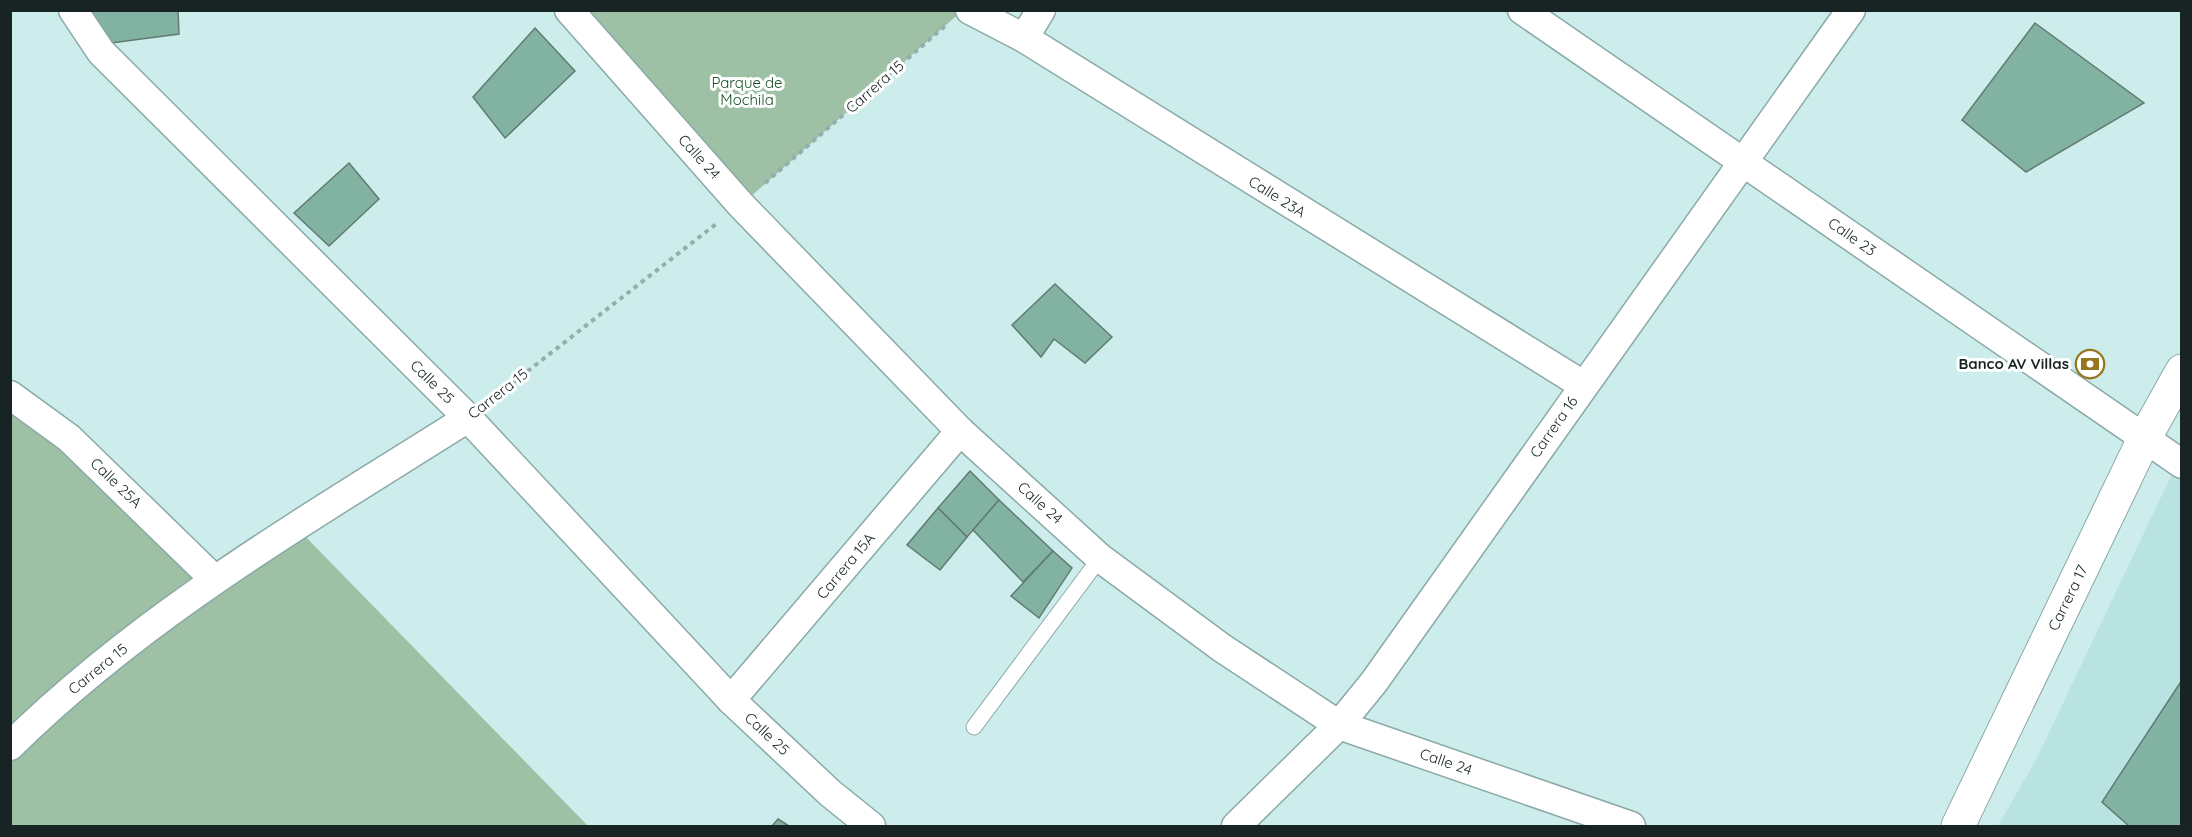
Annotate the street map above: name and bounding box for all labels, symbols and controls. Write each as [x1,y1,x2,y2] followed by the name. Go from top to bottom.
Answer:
[842,56,908,117] street label: Carrera 15
[711,73,783,109] park label: Parque de Mochila
[674,130,725,183] street label: Calle 24
[1245,172,1310,222] street label: Calle 23A
[1825,213,1880,260] street label: Calle 23
[2074,348,2106,380] bank icon: Banco AV Villas
[1958,354,2069,373] place label: Banco AV Villas
[406,356,458,408] street label: Calle 25
[464,364,532,423] street label: Carrera 15
[1525,392,1582,461] street label: Carrera 16
[87,453,146,512] street label: Calle 25A
[1014,477,1067,528] street label: Calle 24
[812,528,879,603] street label: Carrera 15A
[2044,562,2092,634] street label: Carrera 17
[64,639,131,698] street label: Carrera 15
[741,708,794,759] street label: Calle 25
[1417,744,1475,779] street label: Calle 24

